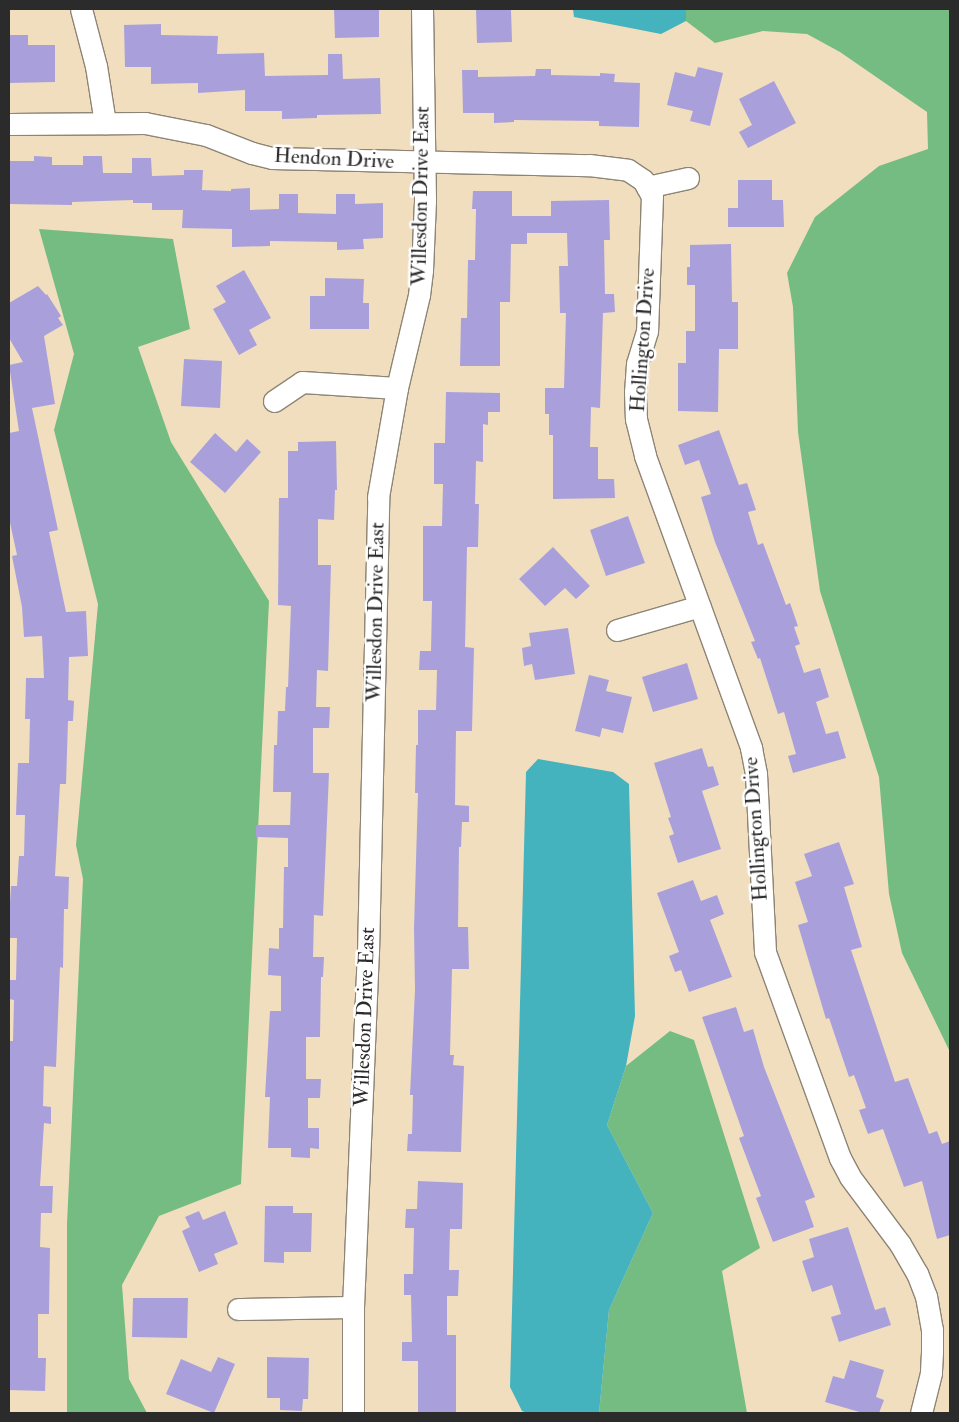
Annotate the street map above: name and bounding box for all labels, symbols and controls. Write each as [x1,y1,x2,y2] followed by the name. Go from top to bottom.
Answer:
[407,106,435,286] street label: Willesdon Drive East
[273,143,395,175] street label: Hendon Drive
[625,267,661,413] street label: Hollington Drive
[362,522,390,702] street label: Willesdon Drive East
[738,756,774,902] street label: Hollington Drive
[349,927,381,1107] street label: Willesdon Drive East

